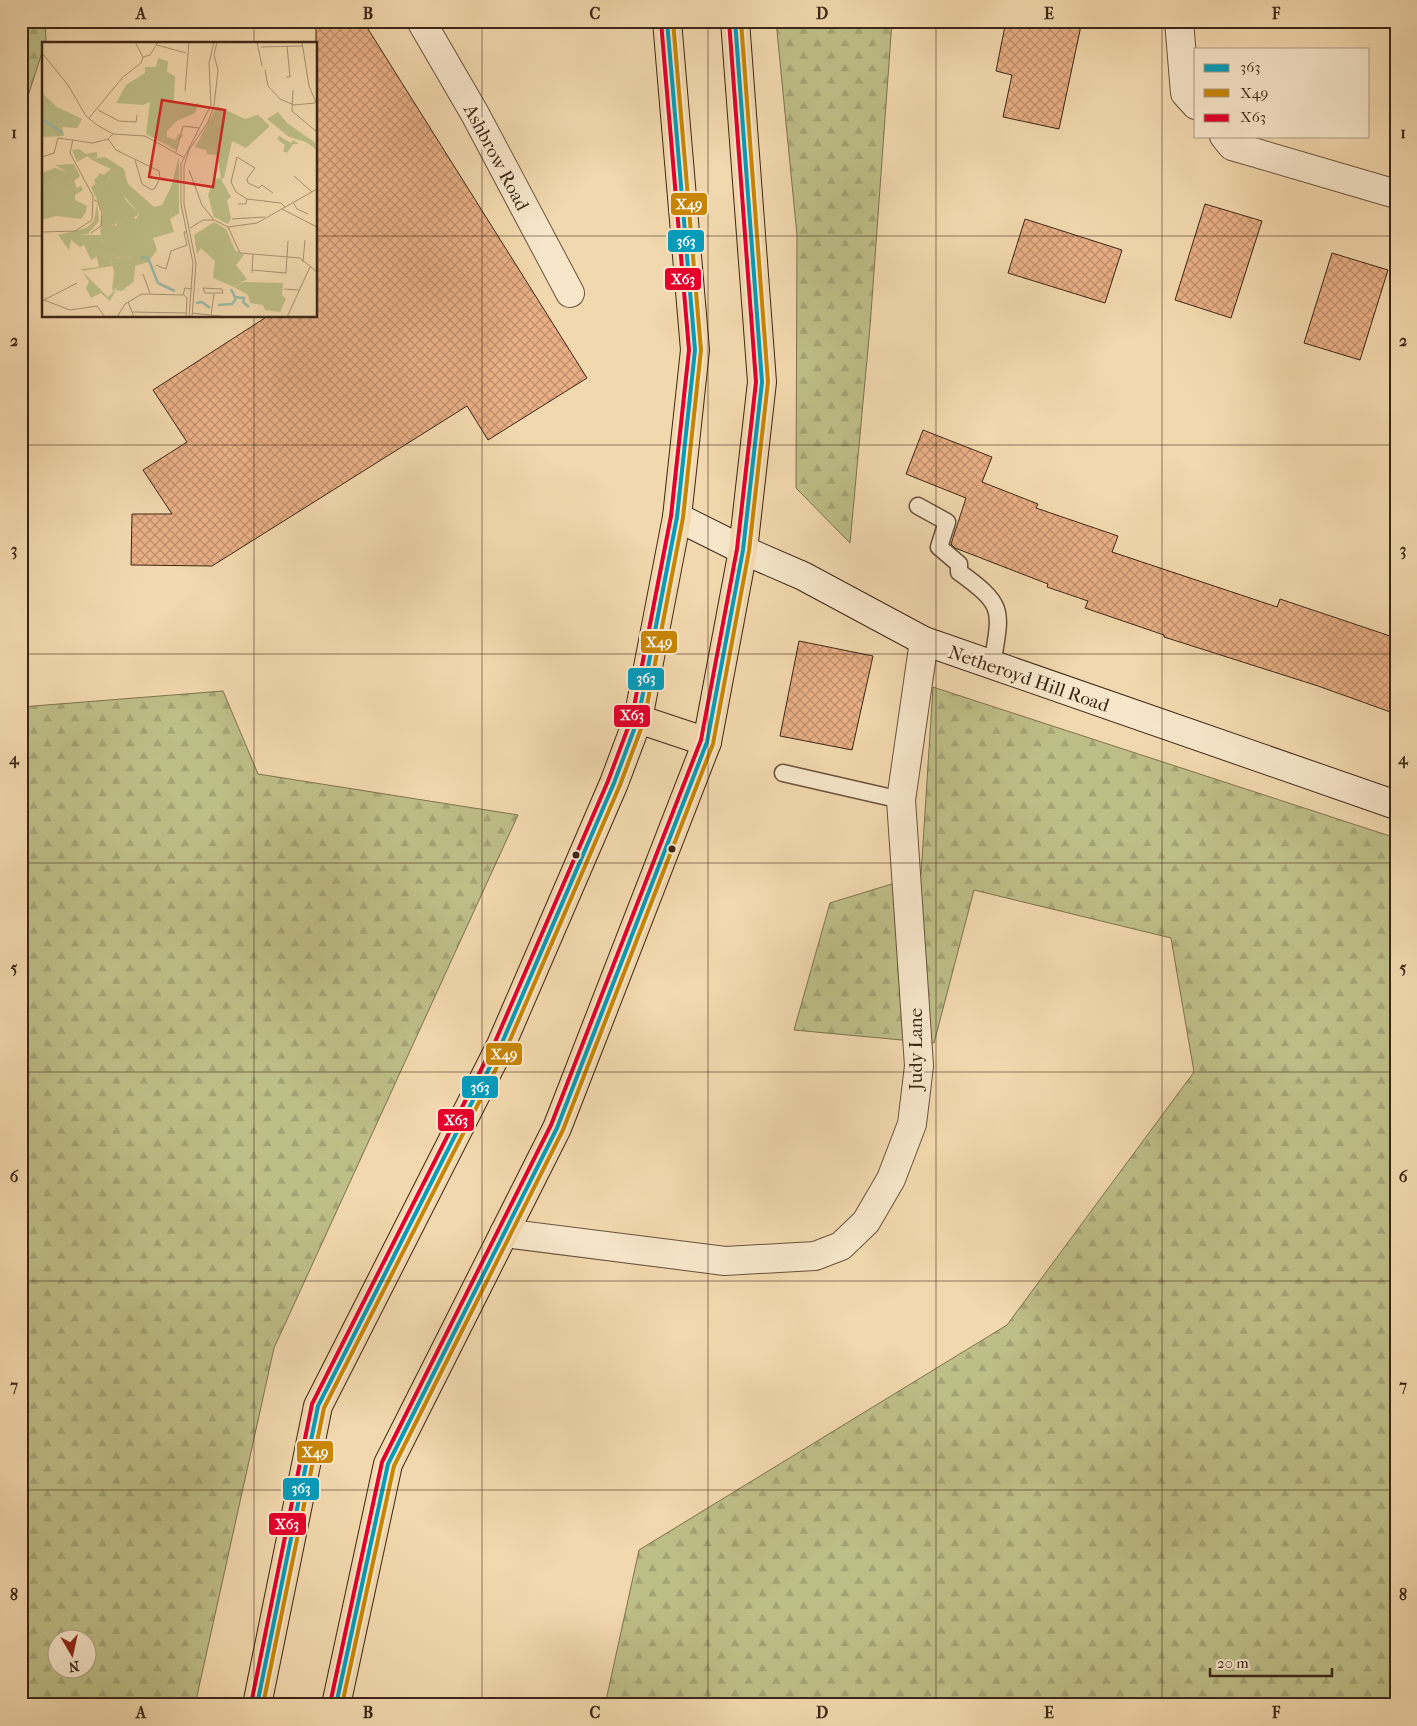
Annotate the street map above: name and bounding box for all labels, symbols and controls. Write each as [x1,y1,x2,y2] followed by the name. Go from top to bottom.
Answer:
[135,4,147,23] text: A
[363,4,373,23] text: B
[590,4,601,23] text: C
[816,4,828,23] text: D
[1044,4,1054,23] text: E
[1271,4,1281,23] text: F
[42,42,318,318] inset map
[1194,48,1370,138] legend
[1240,58,1260,76] text: 363
[1240,84,1269,102] text: X49
[458,100,534,215] street label: Ashbrow Road
[1240,108,1266,126] text: X63
[11,123,17,142] text: 1
[1400,123,1406,142] text: 1
[670,192,708,216] line badge: X49
[675,196,702,213] text: X49
[667,229,705,253] line badge: 363
[676,233,696,250] text: 363
[664,267,702,291] line badge: X63
[670,271,695,288] text: X63
[10,331,18,350] text: 2
[1399,331,1407,350] text: 2
[11,540,17,560] text: 3
[1400,540,1406,560] text: 3
[640,630,678,654] line badge: X49
[645,634,672,651] text: X49
[945,641,1113,717] street label: Netheroyd Hill Road
[627,667,665,691] line badge: 363
[636,670,656,687] text: 363
[613,704,651,728] line badge: X63
[619,707,644,724] text: X63
[8,749,20,769] text: 4
[1397,749,1409,769] text: 4
[667,844,677,854] unlabelled marker
[571,850,581,860] unlabelled marker
[11,958,18,977] text: 5
[1400,958,1407,977] text: 5
[905,1008,927,1092] street label: Judy Lane
[485,1042,523,1066] line badge: X49
[490,1046,517,1063] text: X49
[461,1075,499,1099] line badge: 363
[470,1079,490,1096] text: 363
[437,1108,475,1132] line badge: X63
[443,1112,468,1129] text: X63
[10,1167,19,1186] text: 6
[1399,1167,1408,1186] text: 6
[9,1376,18,1395] text: 7
[1398,1376,1407,1395] text: 7
[296,1440,334,1464] line badge: X49
[301,1444,328,1461] text: X49
[282,1477,320,1501] line badge: 363
[291,1480,311,1497] text: 363
[268,1512,307,1536] line badge: X63
[274,1516,299,1533] text: X63
[10,1585,18,1604] text: 8
[1399,1585,1407,1604] text: 8
[48,1628,98,1678] north arrow
[1210,1646,1332,1678] scale bar
[1217,1654,1249,1672] text: 20 m
[67,1657,81,1676] text: N
[135,1703,147,1722] text: A
[363,1703,373,1722] text: B
[590,1703,601,1722] text: C
[816,1703,828,1722] text: D
[1044,1703,1054,1722] text: E
[1271,1703,1281,1722] text: F

